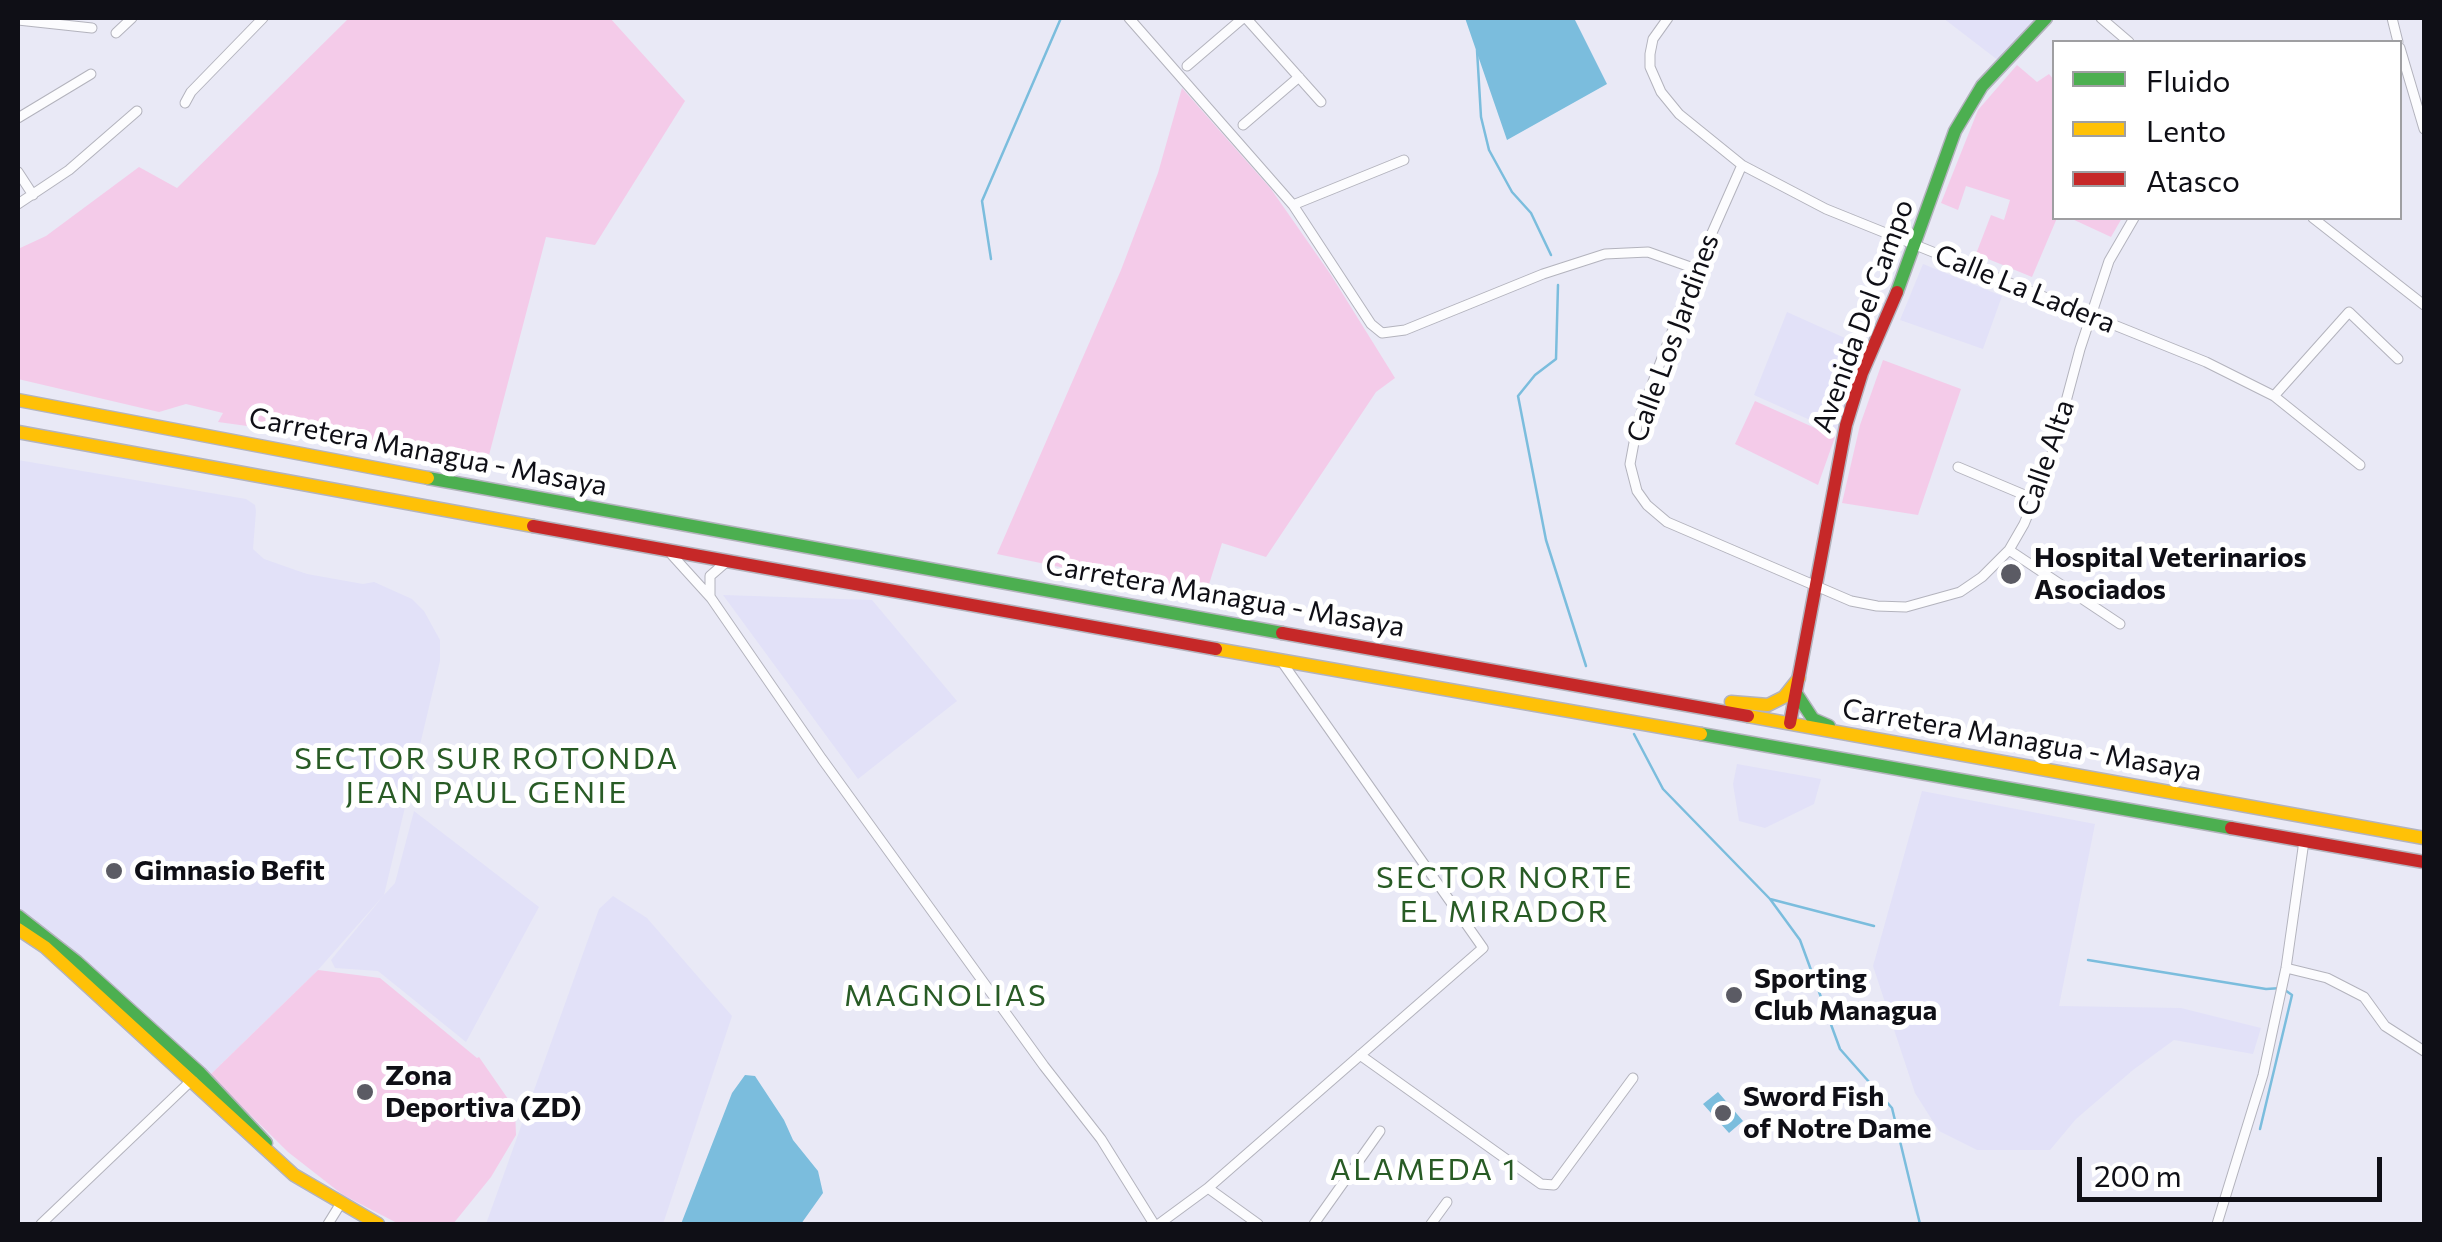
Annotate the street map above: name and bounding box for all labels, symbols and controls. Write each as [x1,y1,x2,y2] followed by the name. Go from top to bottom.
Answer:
[2052,40,2402,220] legend
[2146,61,2231,98] text: Fluido
[2146,111,2226,148] text: Lento
[2146,161,2240,198] text: Atasco
[1805,195,1921,437] street label: Avenida Del Campo
[1620,229,1726,447] street label: Calle Los Jardines
[1930,238,2120,340] street label: Calle La Ladera
[2010,395,2082,521] street label: Calle Alta
[246,401,610,503] street label: Carretera Managua - Masaya
[2034,541,2307,607] place label: Hospital Veterinarios Asociados
[1043,548,1407,644] street label: Carretera Managua - Masaya
[1998,561,2024,587] marker: Hospital Veterinarios Asociados
[1840,692,2204,788] street label: Carretera Managua - Masaya
[294,741,680,812] district label: SECTOR SUR ROTONDA JEAN PAUL GENIE
[134,854,325,888] place label: Gimnasio Befit
[103,860,125,882] marker: Gimnasio Befit
[1376,860,1634,930] district label: SECTOR NORTE EL MIRADOR
[1754,962,1937,1028] place label: Sporting Club Managua
[844,978,1048,1014] district label: MAGNOLIAS
[1723,984,1745,1006] marker: Sporting Club Managua
[385,1059,581,1125] place label: Zona Deportiva (ZD)
[1743,1080,1932,1146] place label: Sword Fish of Notre Dame
[354,1081,376,1103] marker: Zona Deportiva (ZD)
[1712,1102,1734,1124] marker: Sword Fish of Notre Dame
[2082,1137,2387,1199] scale bar
[1330,1152,1518,1188] district label: ALAMEDA 1
[2094,1156,2182,1193] text: 200 m

